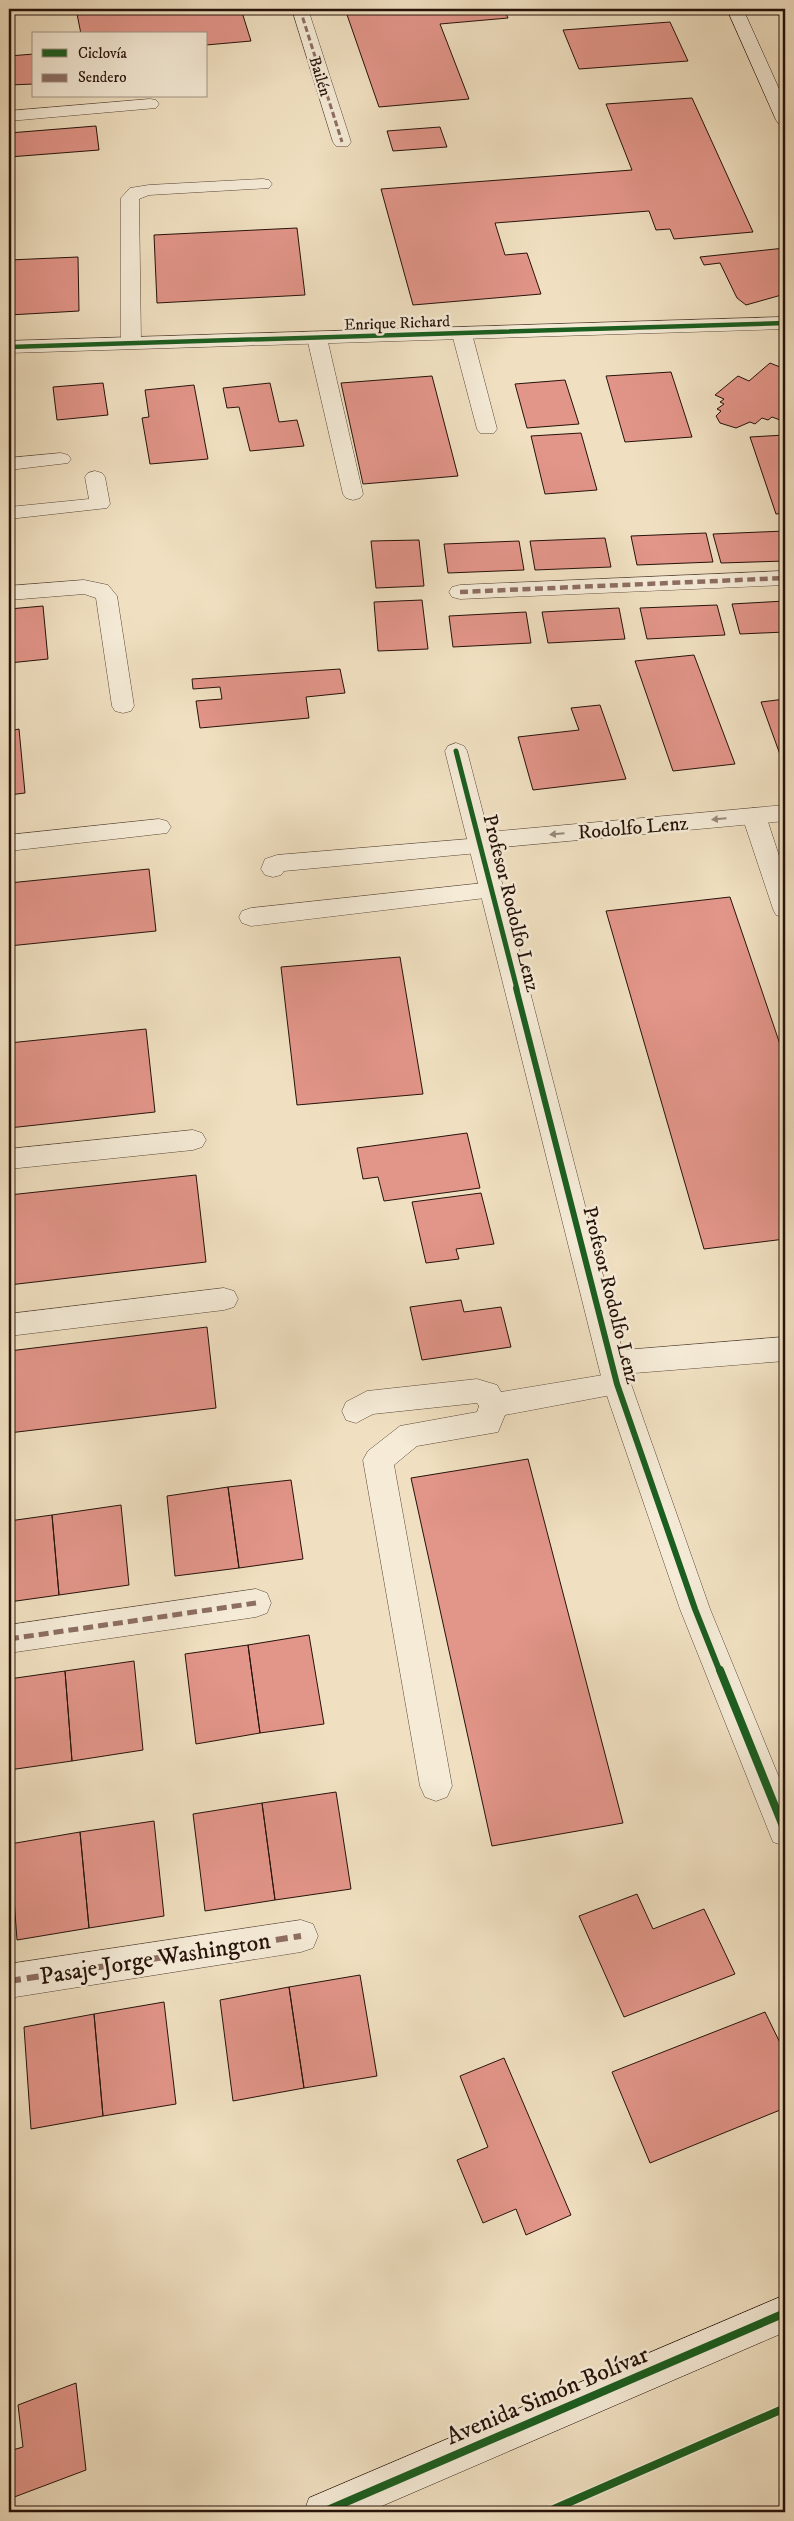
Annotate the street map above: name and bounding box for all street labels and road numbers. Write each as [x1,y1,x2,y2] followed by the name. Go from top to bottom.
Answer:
[305,54,336,99] street label: Bailén
[344,311,450,335] street label: Enrique Richard
[577,811,690,846] street label: Rodolfo Lenz
[476,812,545,995] street label: Profesor Rodolfo Lenz
[576,1204,645,1387] street label: Profesor Rodolfo Lenz
[38,1926,273,1992] street label: Pasaje Jorge Washington
[442,2340,653,2452] street label: Avenida Simón Bolívar

